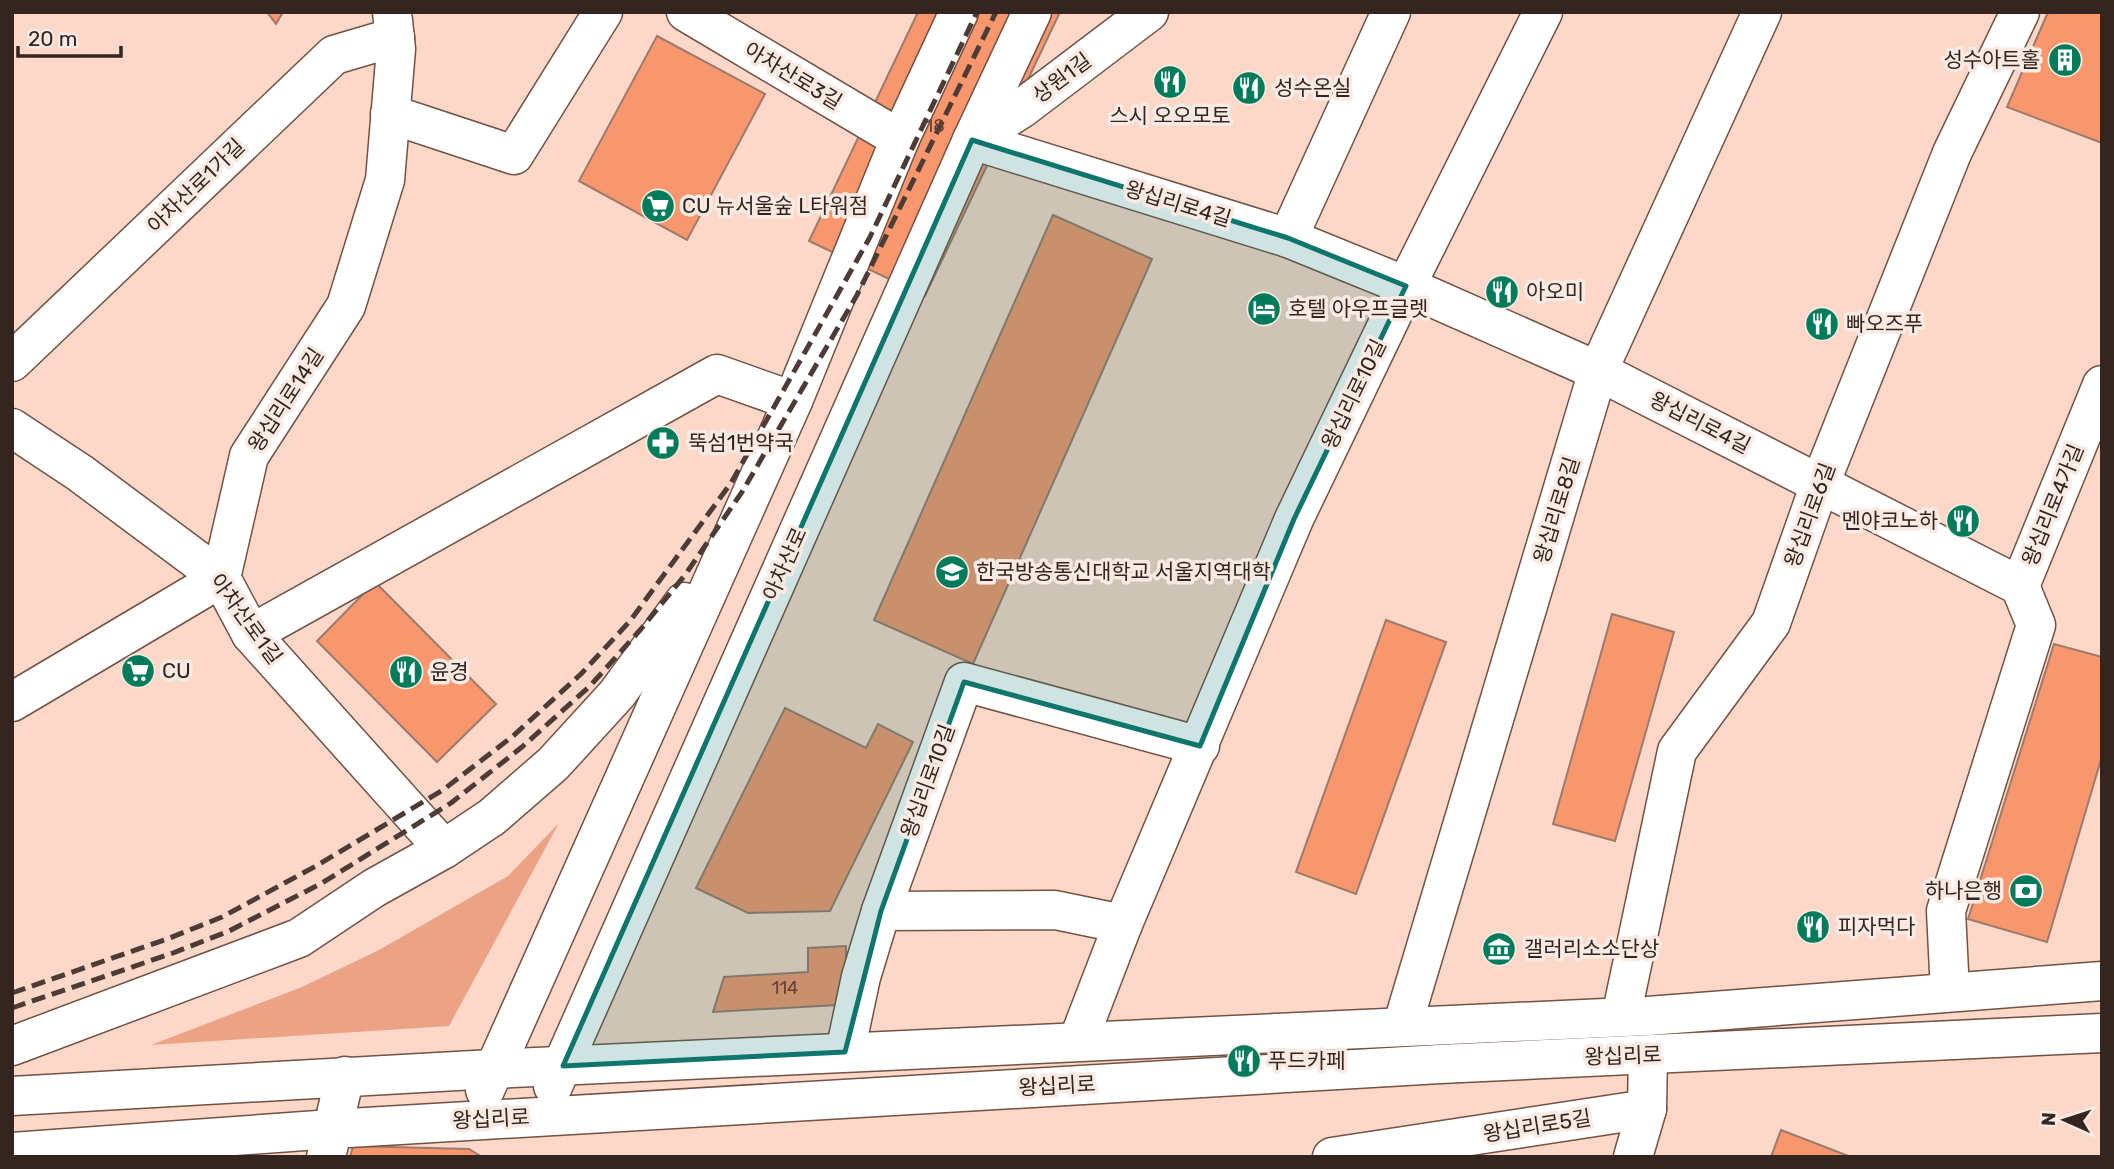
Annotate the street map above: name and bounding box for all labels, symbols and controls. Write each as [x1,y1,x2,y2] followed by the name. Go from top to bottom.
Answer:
[18,14,121,58] scale bar
[28,26,77,51] text: 20 m
[740,37,847,114] street label: 아차산로3길
[2046,41,2084,79] building icon: 성수아트홀
[1027,47,1096,108] street label: 상원1길
[1943,47,2040,72] place label: 성수아트홀
[1151,63,1189,101] restaurant icon: 스시 오오모토
[1230,69,1268,107] restaurant icon: 성수온실
[1274,75,1351,100] place label: 성수온실
[1109,103,1231,128] place label: 스시 오오모토
[925,115,945,137] house number: 18
[142,133,249,238] street label: 아차산로1가길
[1122,176,1234,232] street label: 왕십리로4길
[639,187,677,225] supermarket icon: CU 뉴서울숲 L타워점
[682,193,868,218] place label: CU 뉴서울숲 L타워점
[1483,273,1521,311] restaurant icon: 아오미
[1526,279,1584,304] place label: 아오미
[1245,290,1283,328] hotel icon: 호텔 아우프글렛
[1288,296,1428,321] place label: 호텔 아우프글렛
[1803,305,1841,343] restaurant icon: 빠오즈푸
[1846,311,1923,336] place label: 빠오즈푸
[1316,335,1391,453] street label: 왕십리로10길
[243,343,328,456] street label: 왕십리로14길
[1646,387,1755,459] street label: 왕십리로4길
[644,424,682,462] pharmacy icon: 뚝섬1번약국
[688,430,794,455] place label: 뚝섬1번약국
[2017,440,2088,569] street label: 왕십리로4가길
[1528,454,1585,566] street label: 왕십리로8길
[1779,459,1840,570] street label: 왕십리로6길
[1944,502,1982,540] restaurant icon: 멘야코노하
[1841,508,1938,533] place label: 멘야코노하
[757,523,812,604] street label: 아차산로
[933,553,971,591] school or university icon: 한국방송통신대학교 서울지역대학
[976,559,1271,584] place label: 한국방송통신대학교 서울지역대학
[205,569,288,669] street label: 아차산로1길
[119,652,157,690] supermarket icon: CU
[387,653,425,691] restaurant icon: 윤경
[162,658,191,683] place label: CU
[430,659,469,684] place label: 윤경
[895,721,960,841] street label: 왕십리로10길
[2007,872,2045,910] bank icon: 하나은행
[1925,878,2002,903] place label: 하나은행
[1794,908,1832,946] restaurant icon: 피자먹다
[1838,914,1915,939] place label: 피자먹다
[1480,930,1518,968] museum icon: 갤러리소소단상
[1524,936,1659,961] place label: 갤러리소소단상
[772,977,798,999] house number: 114
[1225,1042,1263,1080] restaurant icon: 푸드카페
[1584,1042,1662,1069] street label: 왕십리로
[1268,1048,1345,1073] place label: 푸드카페
[1018,1071,1096,1100] street label: 왕십리로
[2030,1085,2100,1155] north arrow
[452,1104,530,1133] street label: 왕십리로
[1481,1105,1593,1146] street label: 왕십리로5길
[2037,1112,2060,1127] text: N

